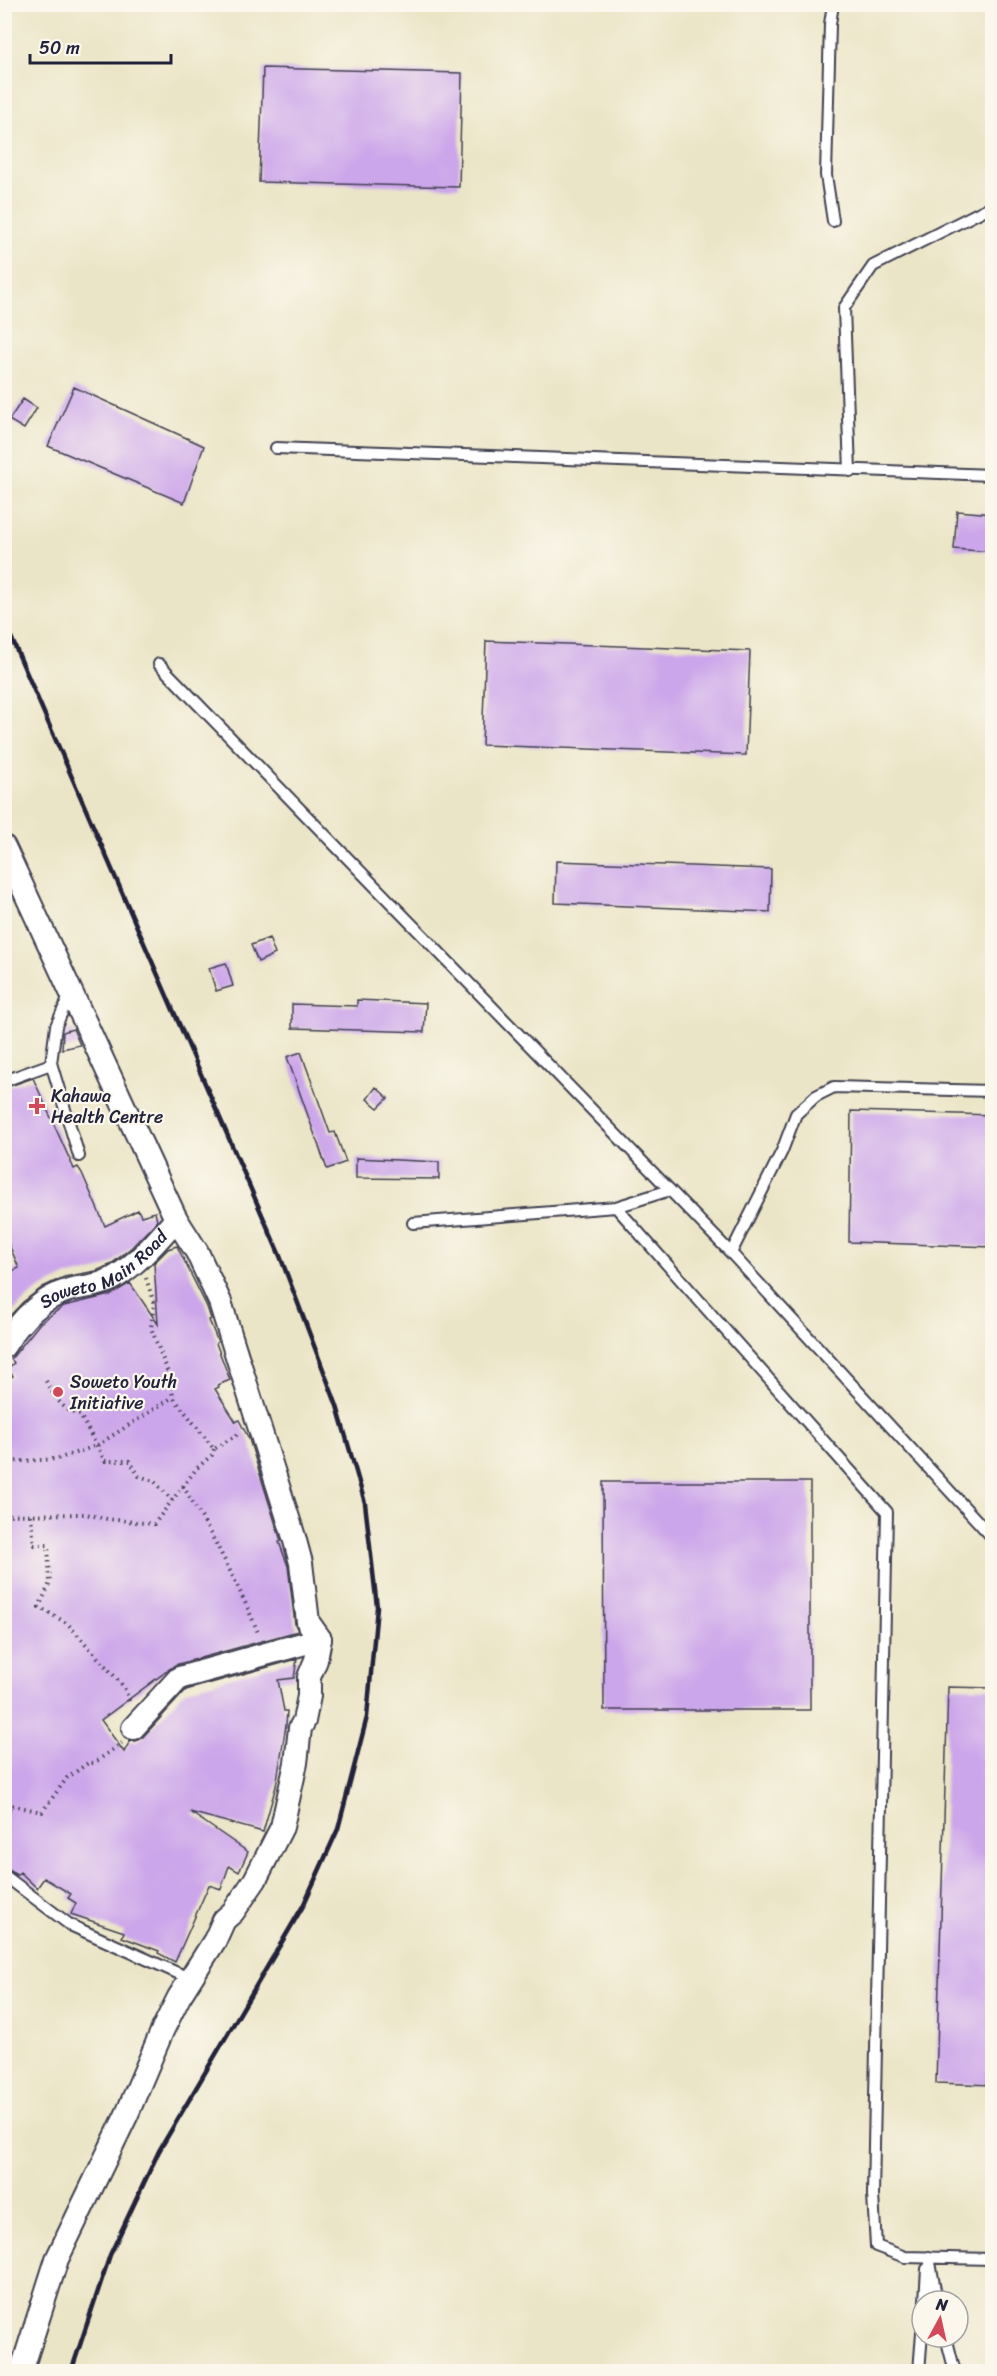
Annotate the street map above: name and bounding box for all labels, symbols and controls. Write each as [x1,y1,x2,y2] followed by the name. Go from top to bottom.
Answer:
[30,27,171,65] scale bar
[39,32,80,64] text: 50 m
[51,1080,163,1133] place label: Kahawa Health Centre
[28,1097,46,1115] marker: Kahawa Health Centre
[32,1221,177,1317] street label: Soweto Main Road
[69,1366,177,1419] place label: Soweto Youth Initiative
[51,1385,65,1399] marker: Soweto Youth Initiative
[910,2289,970,2349] north arrow
[934,2289,950,2320] text: N

